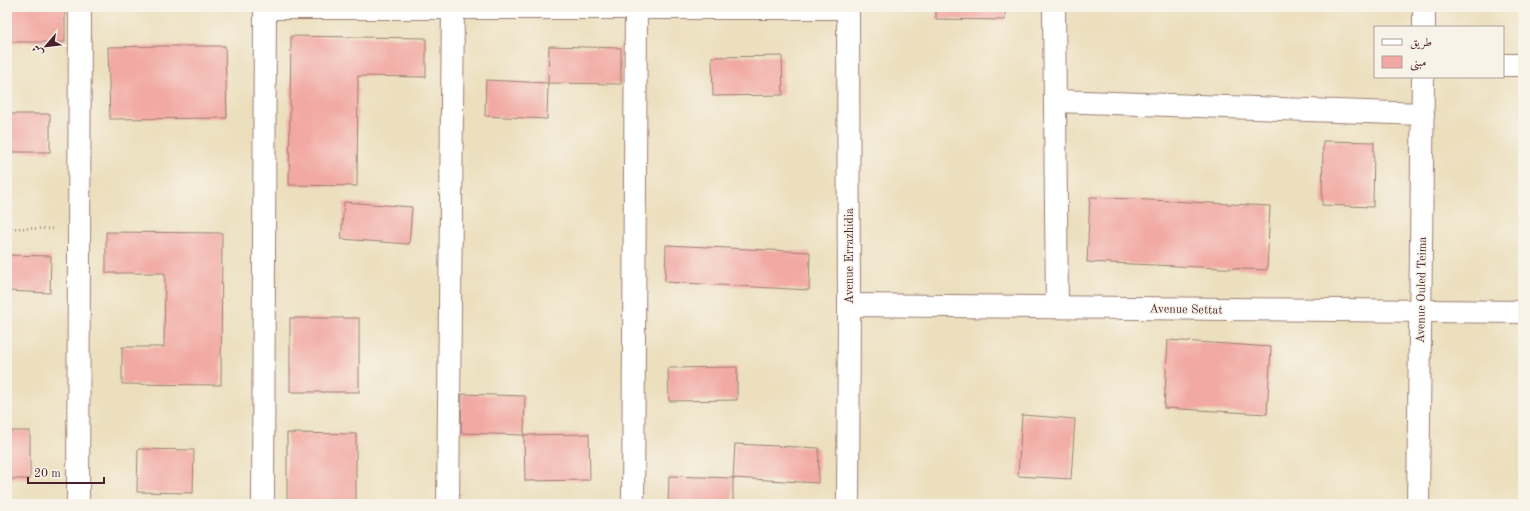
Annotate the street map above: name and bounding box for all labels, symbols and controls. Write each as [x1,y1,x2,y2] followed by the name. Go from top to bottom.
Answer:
[26,26,66,66] north arrow
[1374,26,1504,78] legend
[1410,37,1432,50] text: طريق
[31,43,46,57] text: ش
[1410,57,1426,71] text: مبنى
[844,208,856,304] street label: Avenue Errazhidia
[1415,237,1429,343] street label: Avenue Ouled Teima
[1149,303,1223,317] street label: Avenue Settat
[28,459,104,485] scale bar
[34,468,61,480] text: 20 m

